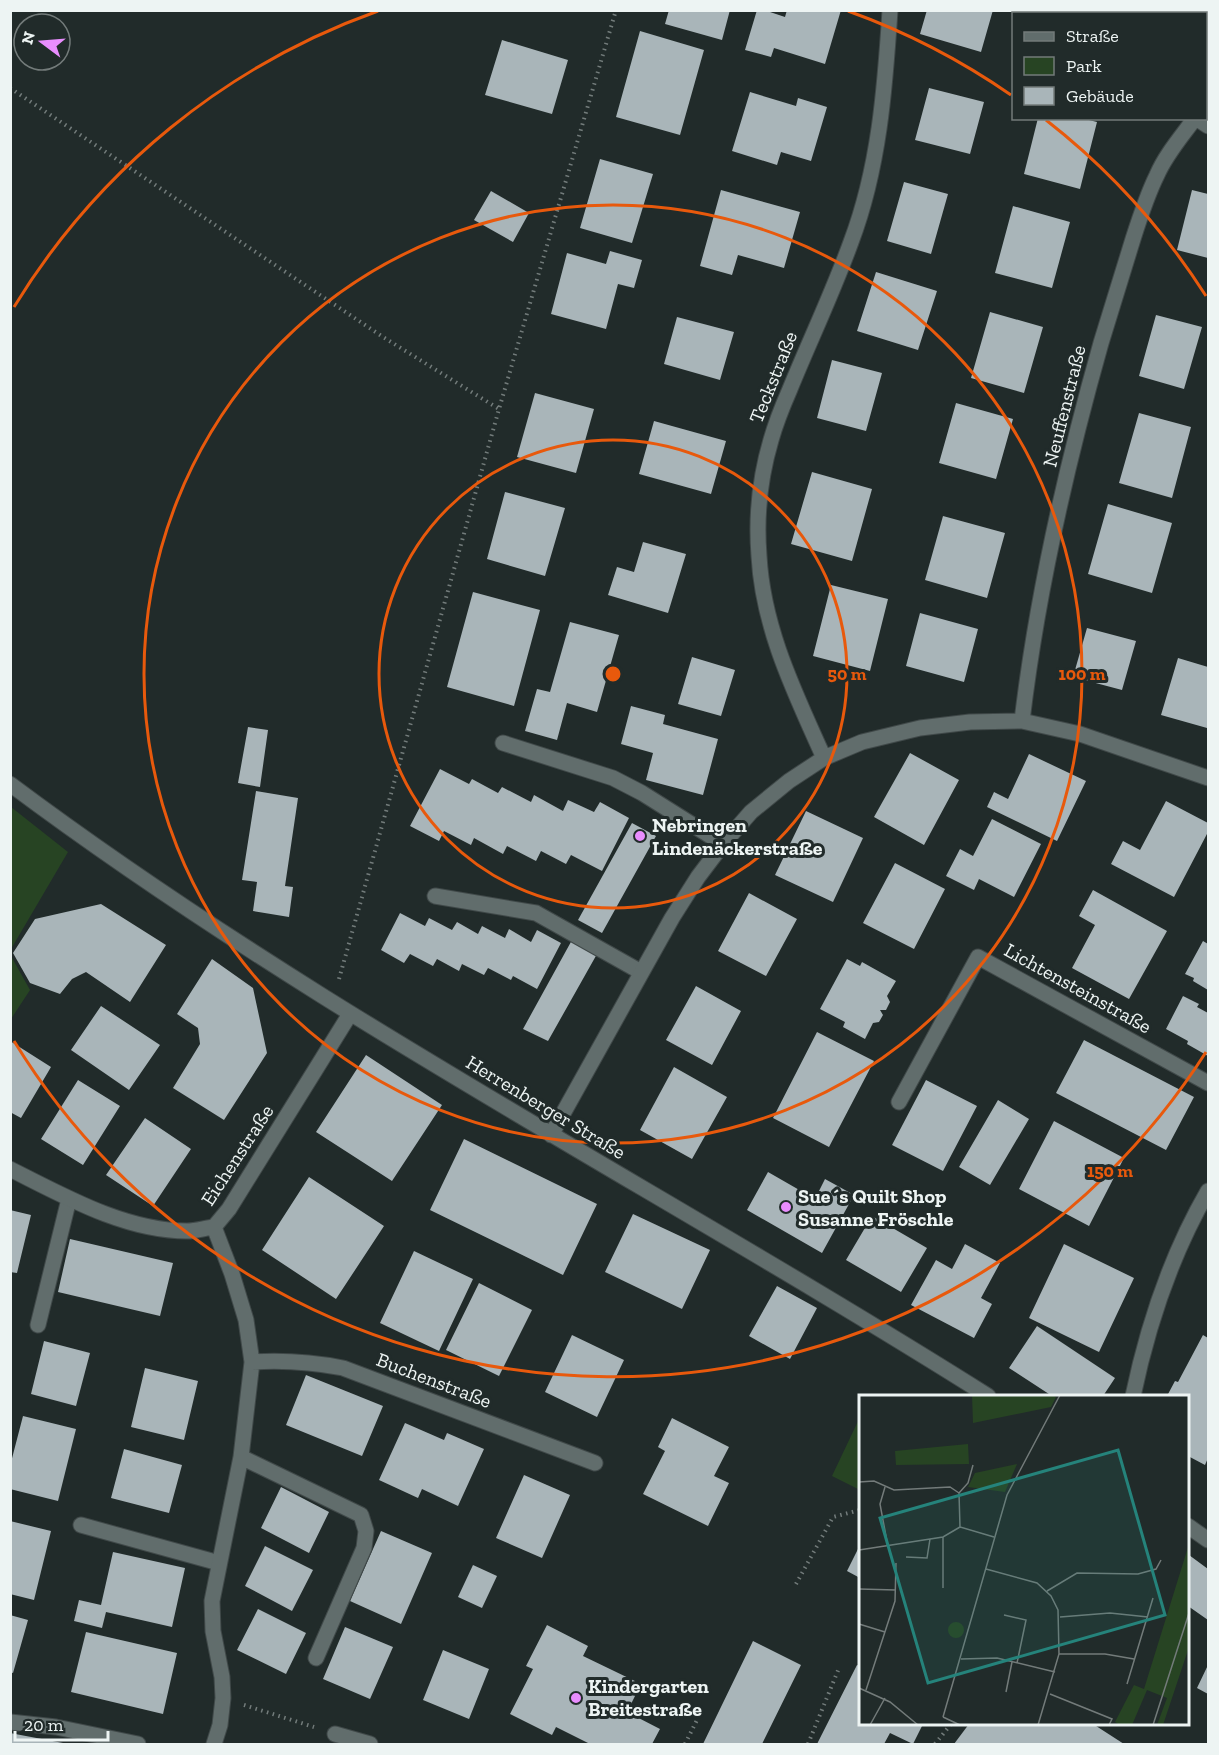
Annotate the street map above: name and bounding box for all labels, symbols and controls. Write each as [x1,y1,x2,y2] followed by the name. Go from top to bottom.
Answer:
[12,12,72,72] north arrow
[1012,12,1207,120] legend
[1066,25,1119,47] text: Straße
[17,30,39,46] text: N
[1066,55,1102,77] text: Park
[1066,85,1134,107] text: Gebäude
[744,328,802,426] street label: Teckstraße
[1037,343,1091,469] street label: Neuffenstraße
[828,663,867,685] text: 50 m
[1058,663,1106,685] text: 100 m
[603,664,623,684] centre of rings
[652,813,823,860] place label: Nebringen Lindenäckerstraße
[633,829,647,843] marker: Nebringen Lindenäckerstraße
[1000,938,1156,1038] street label: Lichtensteinstraße
[462,1050,630,1164] street label: Herrenberger Straße
[196,1100,278,1210] street label: Eichenstraße
[1087,1160,1133,1182] text: 150 m
[798,1184,954,1231] place label: Sue´s Quilt Shop Susanne Fröschle
[779,1200,793,1214] marker: Sue´s Quilt Shop Susanne Fröschle
[373,1347,495,1413] street label: Buchenstraße
[859,1395,1189,1725] inset map
[588,1674,709,1721] place label: Kindergarten Breitestraße
[569,1691,583,1705] marker: Kindergarten Breitestraße
[15,1704,108,1742] scale bar
[24,1714,64,1736] text: 20 m

